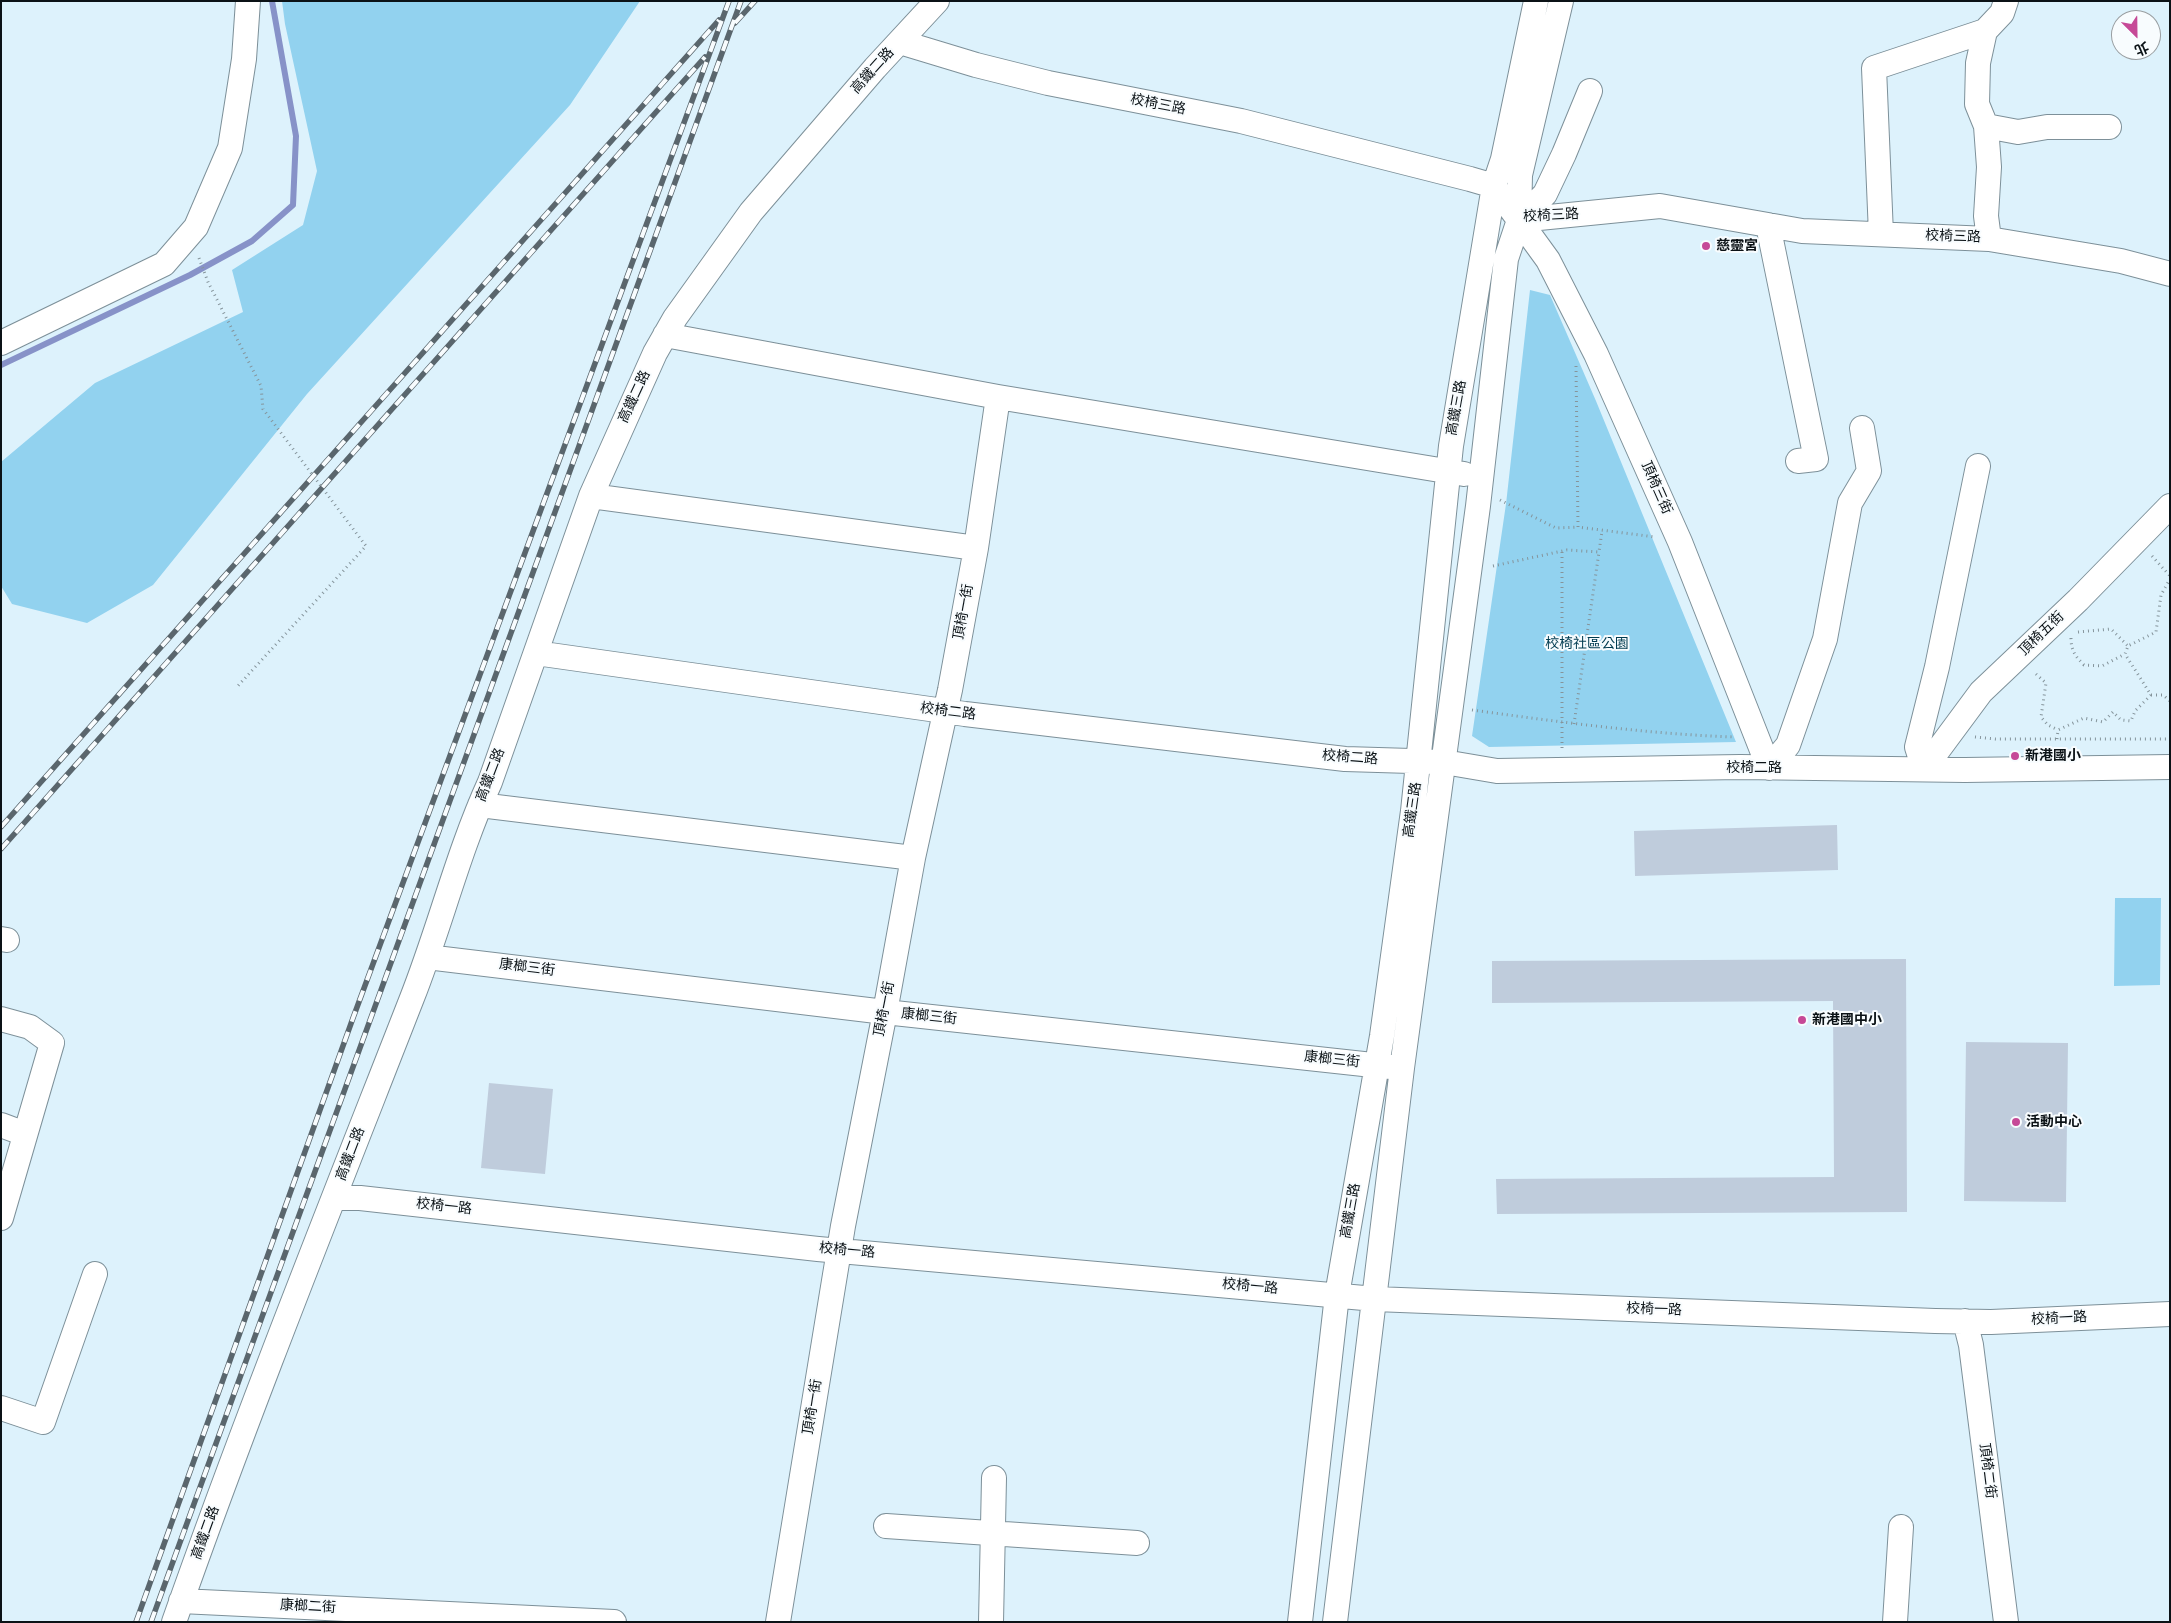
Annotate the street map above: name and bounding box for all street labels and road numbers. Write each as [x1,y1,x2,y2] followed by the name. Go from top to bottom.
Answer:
[848,45,898,97] street label: 高鐵二路
[1129,91,1187,119] street label: 校椅三路
[1523,206,1579,226] street label: 校椅三路
[1925,228,1981,246] street label: 校椅三路
[616,368,654,426] street label: 高鐵二路
[1444,379,1470,437] street label: 高鐵三路
[1637,459,1675,517] street label: 頂椅三街
[951,583,977,641] street label: 頂椅一街
[2016,609,2068,659] street label: 頂椅五街
[919,700,977,724] street label: 校椅二路
[473,746,509,804] street label: 高鐵二路
[1321,748,1379,768] street label: 校椅二路
[1726,760,1782,776] street label: 校椅二路
[1401,781,1425,839] street label: 高鐵三路
[498,956,556,980] street label: 康榔三街
[871,980,899,1038] street label: 頂椅一街
[900,1006,958,1028] street label: 康榔三街
[1303,1049,1361,1071] street label: 康榔三街
[333,1125,369,1183] street label: 高鐵二路
[1338,1182,1364,1240] street label: 高鐵三路
[415,1196,473,1218] street label: 校椅一路
[818,1240,876,1262] street label: 校椅一路
[1221,1276,1279,1298] street label: 校椅一路
[1626,1301,1682,1319] street label: 校椅一路
[2031,1309,2087,1329] street label: 校椅一路
[800,1378,826,1436] street label: 頂椅一街
[1975,1442,1999,1500] street label: 頂椅二街
[189,1504,223,1562] street label: 高鐵二路
[280,1597,336,1617] street label: 康榔二街

